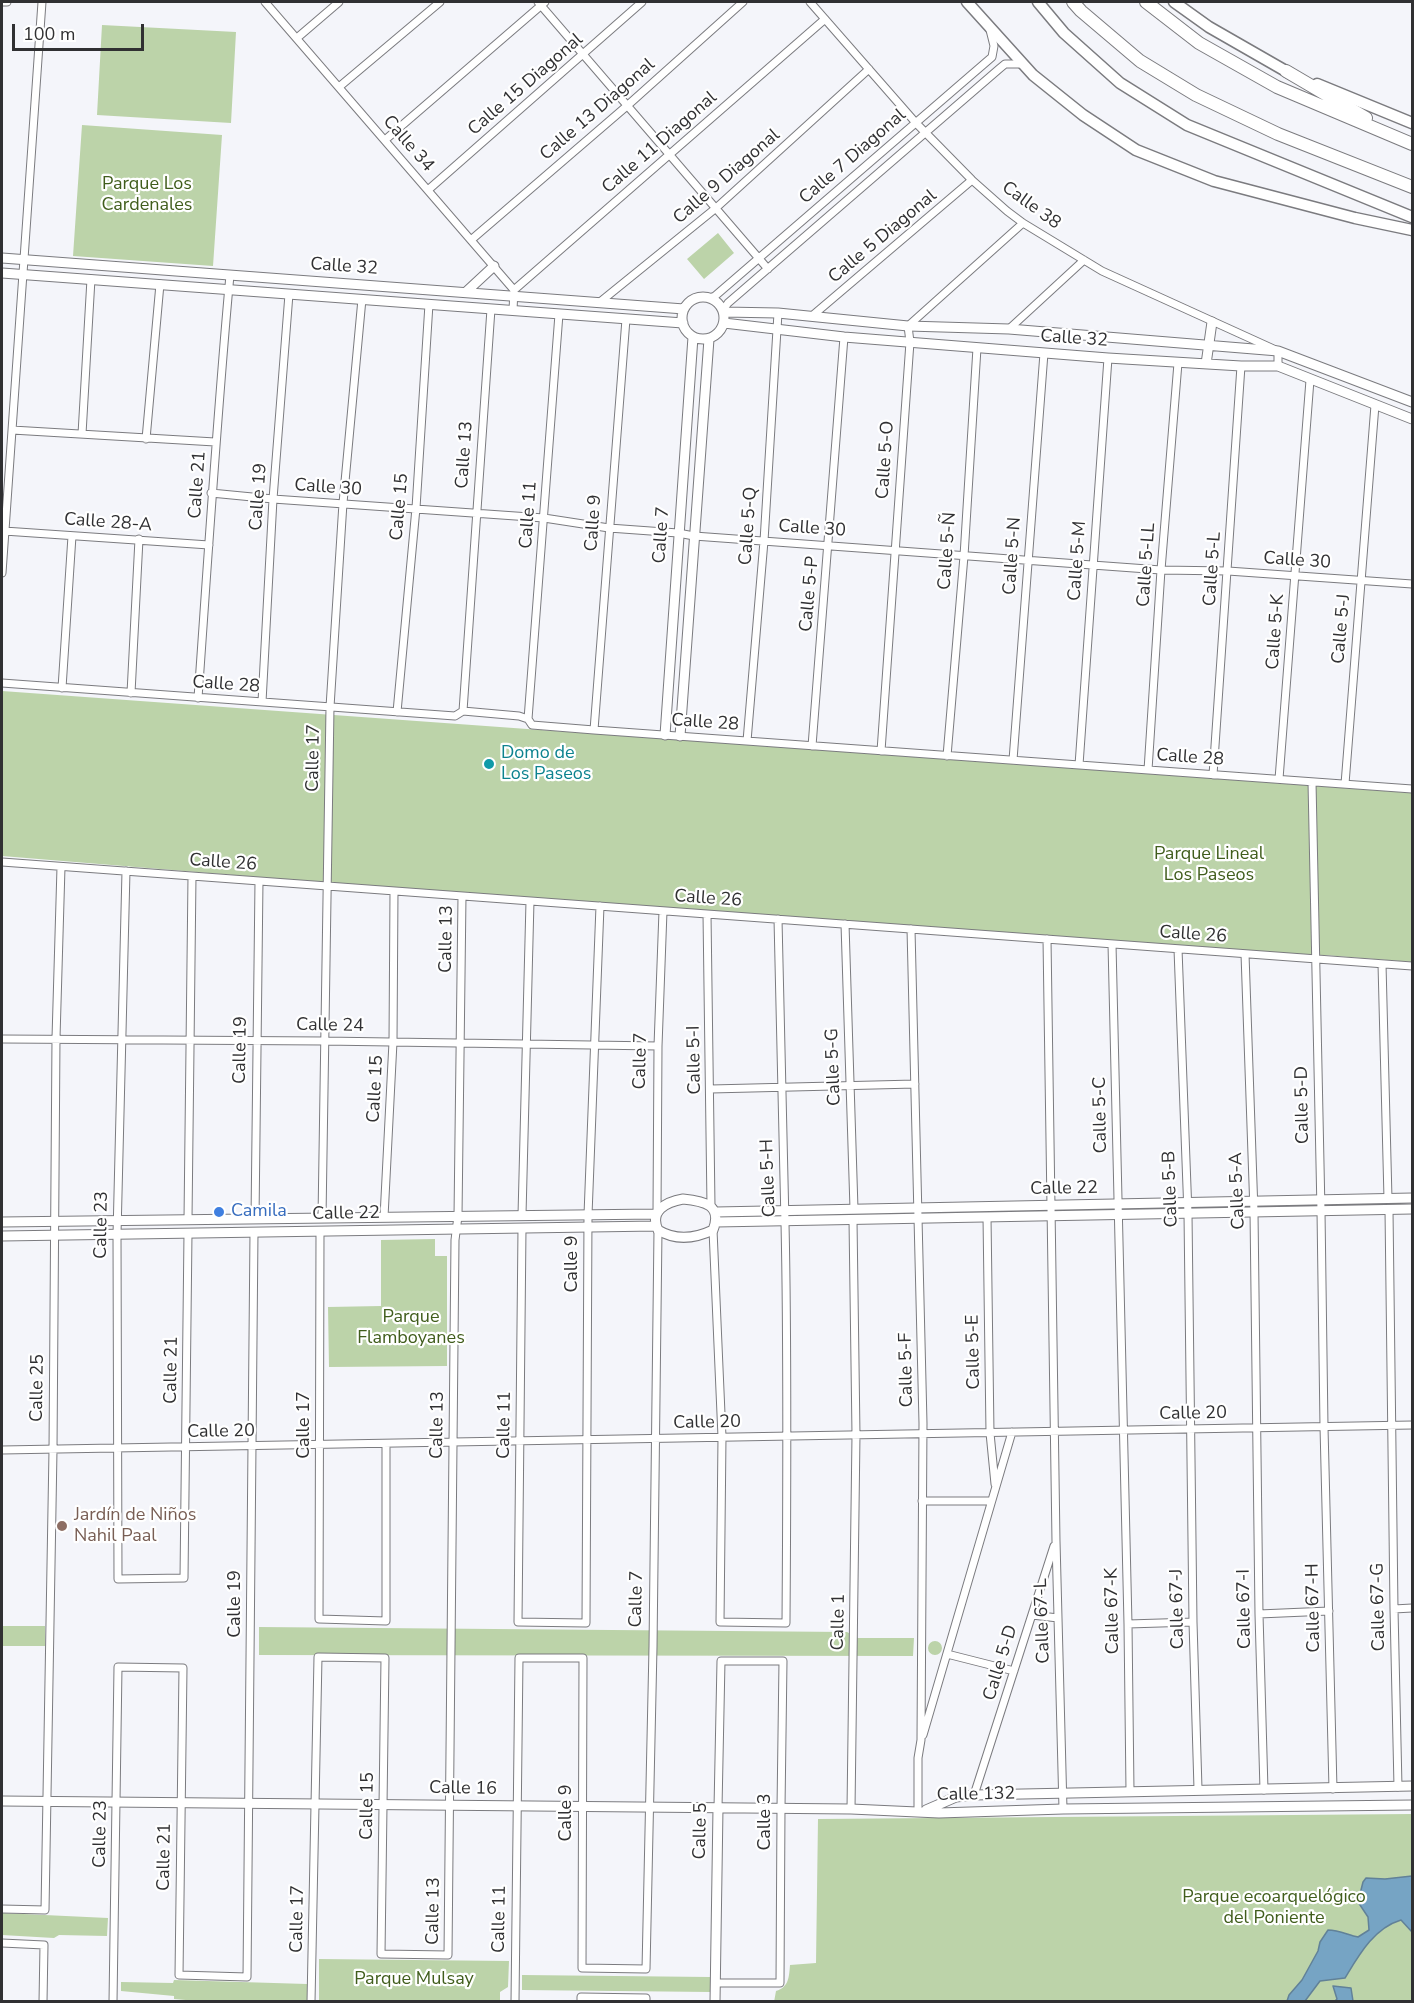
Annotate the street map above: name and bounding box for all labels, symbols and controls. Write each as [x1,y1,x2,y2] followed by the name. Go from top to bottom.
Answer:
[15,12,147,50] scale bar
[23,22,75,46] text: 100 m
[464,29,588,141] street label: Calle 15 Diagonal
[536,54,660,166] street label: Calle 13 Diagonal
[598,87,722,199] street label: Calle 11 Diagonal
[795,105,911,209] street label: Calle 7 Diagonal
[378,111,438,177] street label: Calle 34
[669,125,785,229] street label: Calle 9 Diagonal
[102,174,192,216] park label: Parque Los Cardenales
[997,177,1065,235] street label: Calle 38
[825,186,941,288] street label: Calle 5 Diagonal
[309,254,379,280] street label: Calle 32
[1039,326,1109,352] street label: Calle 32
[452,420,478,490] street label: Calle 13
[872,420,900,500] street label: Calle 5-O
[185,450,211,520] street label: Calle 21
[246,462,272,532] street label: Calle 19
[386,472,414,542] street label: Calle 15
[293,475,363,501] street label: Calle 30
[516,480,542,550] street label: Calle 11
[735,486,763,566] street label: Calle 5-Q
[581,494,607,552] street label: Calle 9
[649,506,675,564] street label: Calle 7
[63,509,153,537] street label: Calle 28-A
[935,511,961,591] street label: Calle 5-Ñ
[777,516,847,542] street label: Calle 30
[1000,516,1026,596] street label: Calle 5-N
[1064,520,1092,602] street label: Calle 5-M
[1133,522,1161,608] street label: Calle 5-LL
[1200,531,1226,607] street label: Calle 5-L
[1262,548,1332,574] street label: Calle 30
[796,555,824,633] street label: Calle 5-P
[1263,593,1289,671] street label: Calle 5-K
[1328,593,1356,665] street label: Calle 5-J
[191,672,261,698] street label: Calle 28
[670,710,740,736] street label: Calle 28
[303,724,325,792] street label: Calle 17
[501,743,591,786] place label: Domo de Los Paseos
[1155,745,1225,771] street label: Calle 28
[482,757,496,771] marker: Domo de Los Paseos
[1154,844,1264,886] park label: Parque Lineal Los Paseos
[188,850,258,876] street label: Calle 26
[673,886,743,912] street label: Calle 26
[436,905,458,973] street label: Calle 13
[1158,922,1228,948] street label: Calle 26
[296,1015,364,1037] street label: Calle 24
[230,1016,252,1084] street label: Calle 19
[684,1025,706,1095] street label: Calle 5-I
[822,1028,846,1106] street label: Calle 5-G
[630,1032,652,1090] street label: Calle 7
[363,1055,389,1123] street label: Calle 15
[1292,1066,1314,1144] street label: Calle 5-D
[1090,1076,1112,1154] street label: Calle 5-C
[757,1139,781,1217] street label: Calle 5-H
[1159,1150,1183,1228] street label: Calle 5-B
[1226,1152,1250,1230] street label: Calle 5-A
[1030,1178,1098,1200] street label: Calle 22
[91,1191,113,1259] street label: Calle 23
[231,1201,287,1223] place label: Camila
[312,1203,380,1225] street label: Calle 22
[212,1205,226,1219] marker: Camila
[562,1236,584,1292] street label: Calle 9
[357,1307,465,1350] park label: Parque Flamboyanes
[963,1314,985,1390] street label: Calle 5-E
[896,1333,918,1407] street label: Calle 5-F
[161,1336,183,1404] street label: Calle 21
[27,1354,49,1422] street label: Calle 25
[294,1391,316,1459] street label: Calle 17
[427,1391,449,1459] street label: Calle 13
[494,1391,516,1459] street label: Calle 11
[1159,1403,1227,1425] street label: Calle 20
[673,1412,741,1434] street label: Calle 20
[187,1421,255,1443] street label: Calle 20
[74,1505,196,1547] place label: Jardín de Niños Nahil Paal
[55,1519,69,1533] marker: Jardín de Niños Nahil Paal
[1302,1563,1326,1653] street label: Calle 67-H
[1367,1563,1391,1651] street label: Calle 67-G
[1101,1568,1125,1654] street label: Calle 67-K
[1166,1568,1190,1650] street label: Calle 67-J
[1234,1569,1256,1649] street label: Calle 67-I
[225,1570,247,1638] street label: Calle 19
[626,1570,648,1628] street label: Calle 7
[1031,1578,1055,1664] street label: Calle 67-L
[828,1593,850,1651] street label: Calle 1
[979,1623,1023,1703] street label: Calle 5-D
[357,1772,379,1840] street label: Calle 15
[429,1778,497,1800] street label: Calle 16
[937,1784,1015,1806] street label: Calle 132
[556,1785,578,1841] street label: Calle 9
[755,1794,777,1850] street label: Calle 3
[90,1800,112,1868] street label: Calle 23
[690,1802,712,1860] street label: Calle 5
[154,1823,176,1891] street label: Calle 21
[423,1877,445,1945] street label: Calle 13
[287,1885,309,1953] street label: Calle 17
[489,1885,511,1953] street label: Calle 11
[1182,1887,1366,1930] park label: Parque ecoarquelógico del Poniente
[354,1969,474,1991] park label: Parque Mulsay

